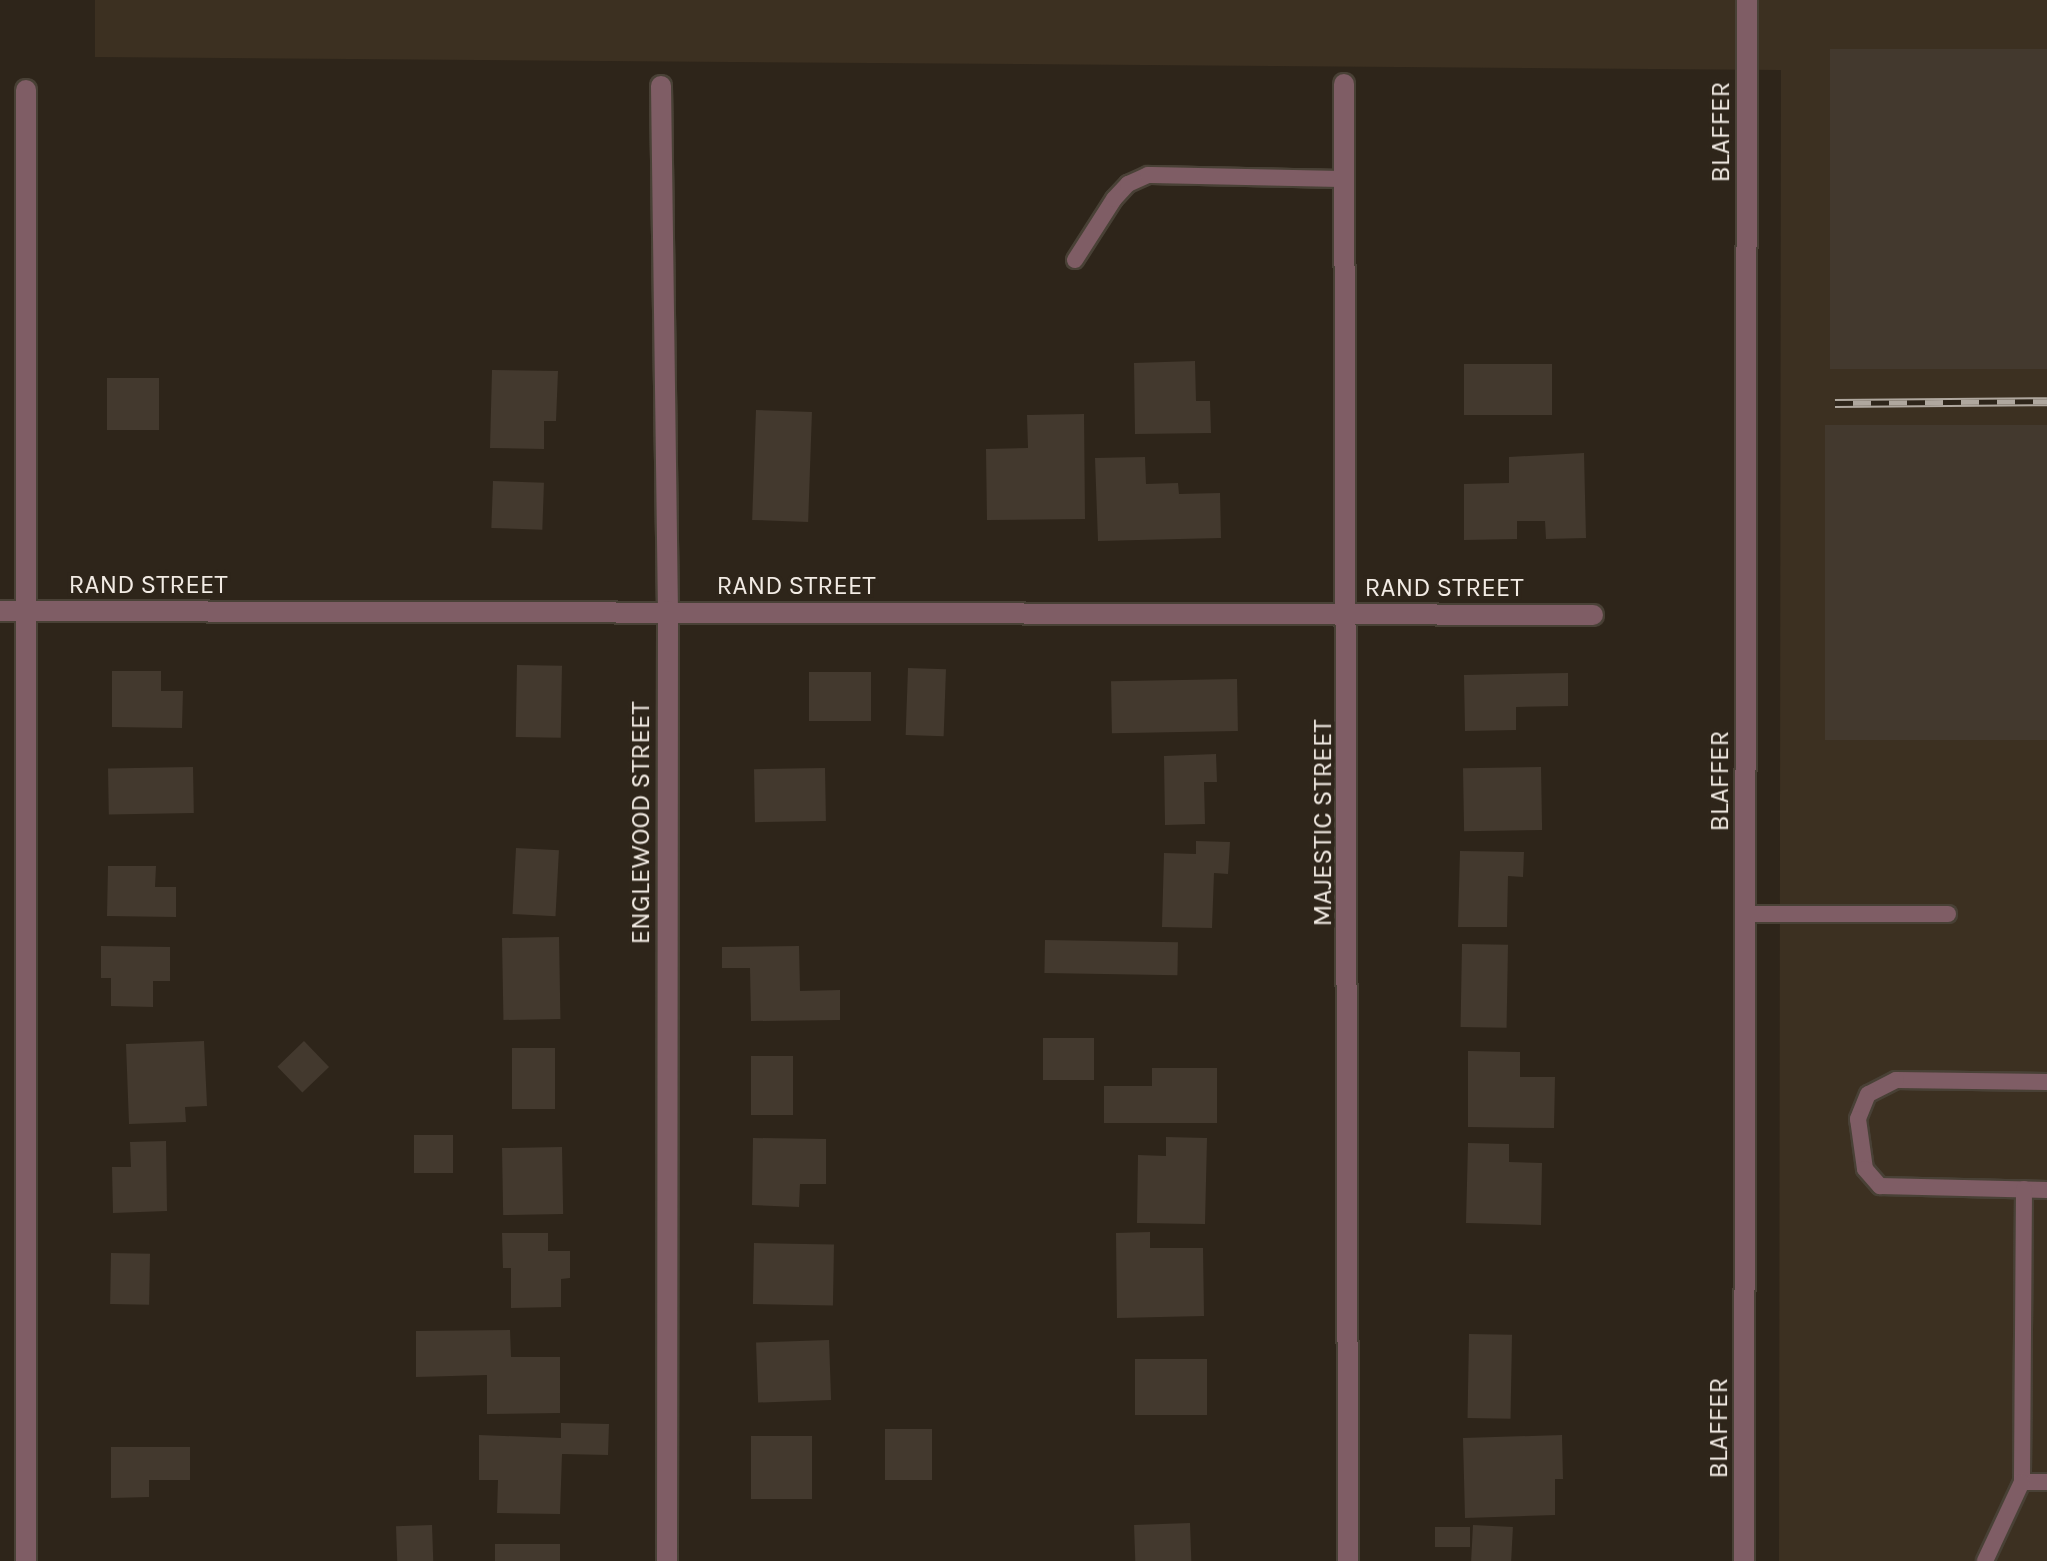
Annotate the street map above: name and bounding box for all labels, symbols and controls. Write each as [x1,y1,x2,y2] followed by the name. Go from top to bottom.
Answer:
[1705,81,1737,183] street label: BLAFFER
[69,569,227,601] street label: RAND STREET
[717,570,875,602] street label: RAND STREET
[1365,572,1523,604] street label: RAND STREET
[625,702,657,944] street label: ENGLEWOOD STREET
[1307,719,1339,927] street label: MAJESTIC STREET
[1704,730,1736,832] street label: BLAFFER
[1703,1377,1735,1479] street label: BLAFFER

